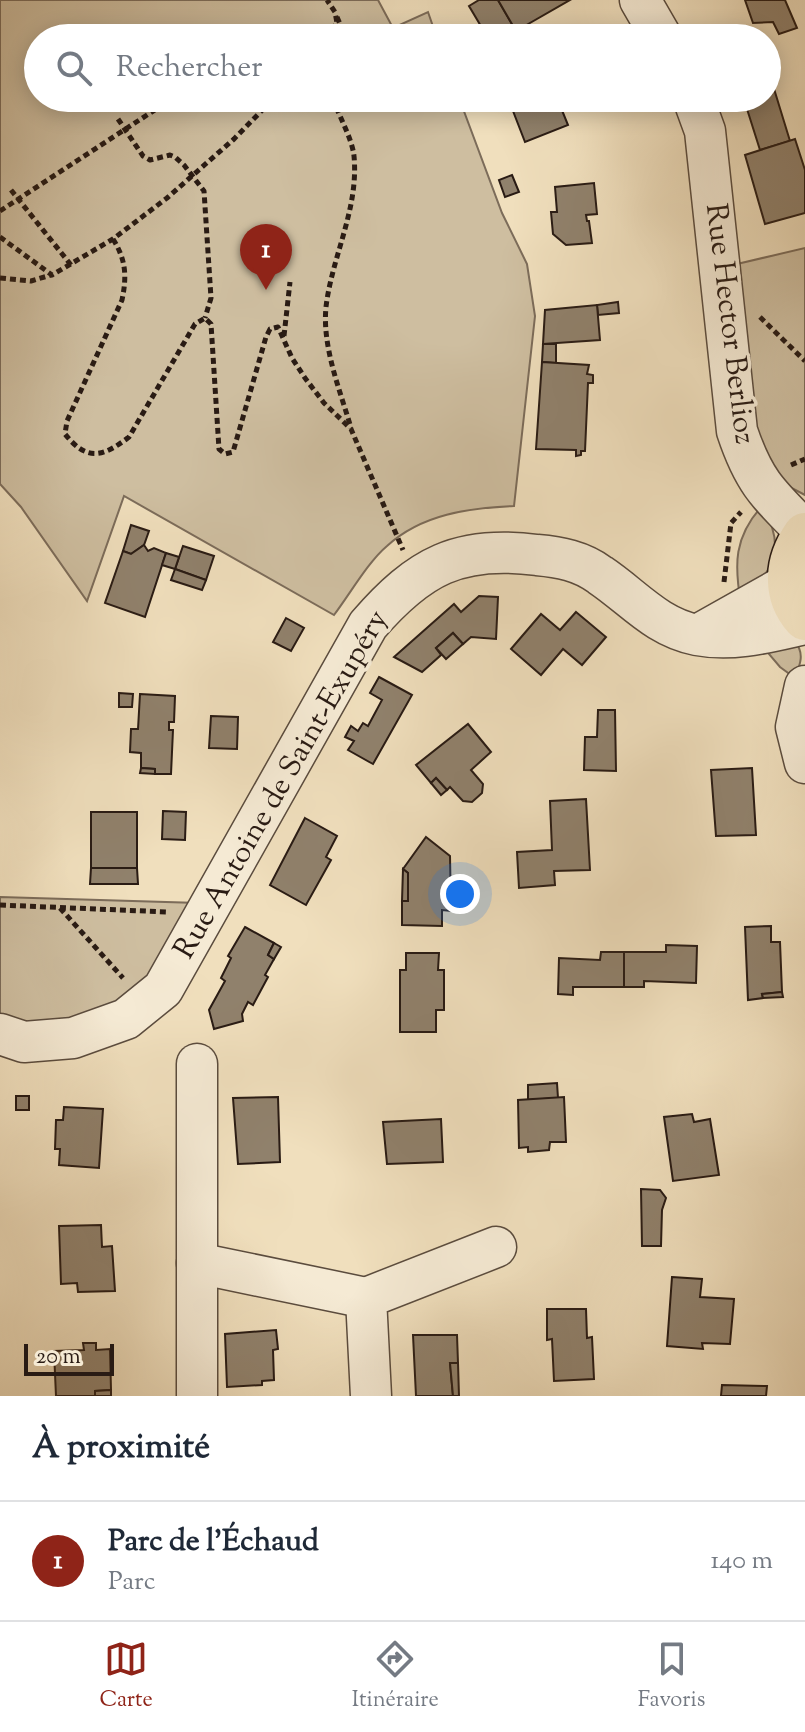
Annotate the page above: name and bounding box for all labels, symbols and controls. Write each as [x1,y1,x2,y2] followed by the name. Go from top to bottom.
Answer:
[24,24,781,112] search box
[52,46,96,90] icon: search
[116,47,263,90] text: Rechercher
[693,201,765,447] street label: Rue Hector Berlioz
[240,224,292,290] pin: 1
[164,602,400,968] street label: Rue Antoine de Saint-Exupéry
[440,874,480,914] your location
[24,1340,114,1376] scale bar
[36,1342,81,1374] text: 20 m
[32,1424,210,1473] text: À proximité
[108,1521,319,1564] text: Parc de l'Échaud
[54,1543,62,1580] text: 1
[710,1543,773,1580] text: 140 m
[108,1564,155,1601] text: Parc
[99,1637,153,1717] tab: Carte
[352,1637,439,1717] tab: Itinéraire
[638,1637,705,1717] tab: Favoris

